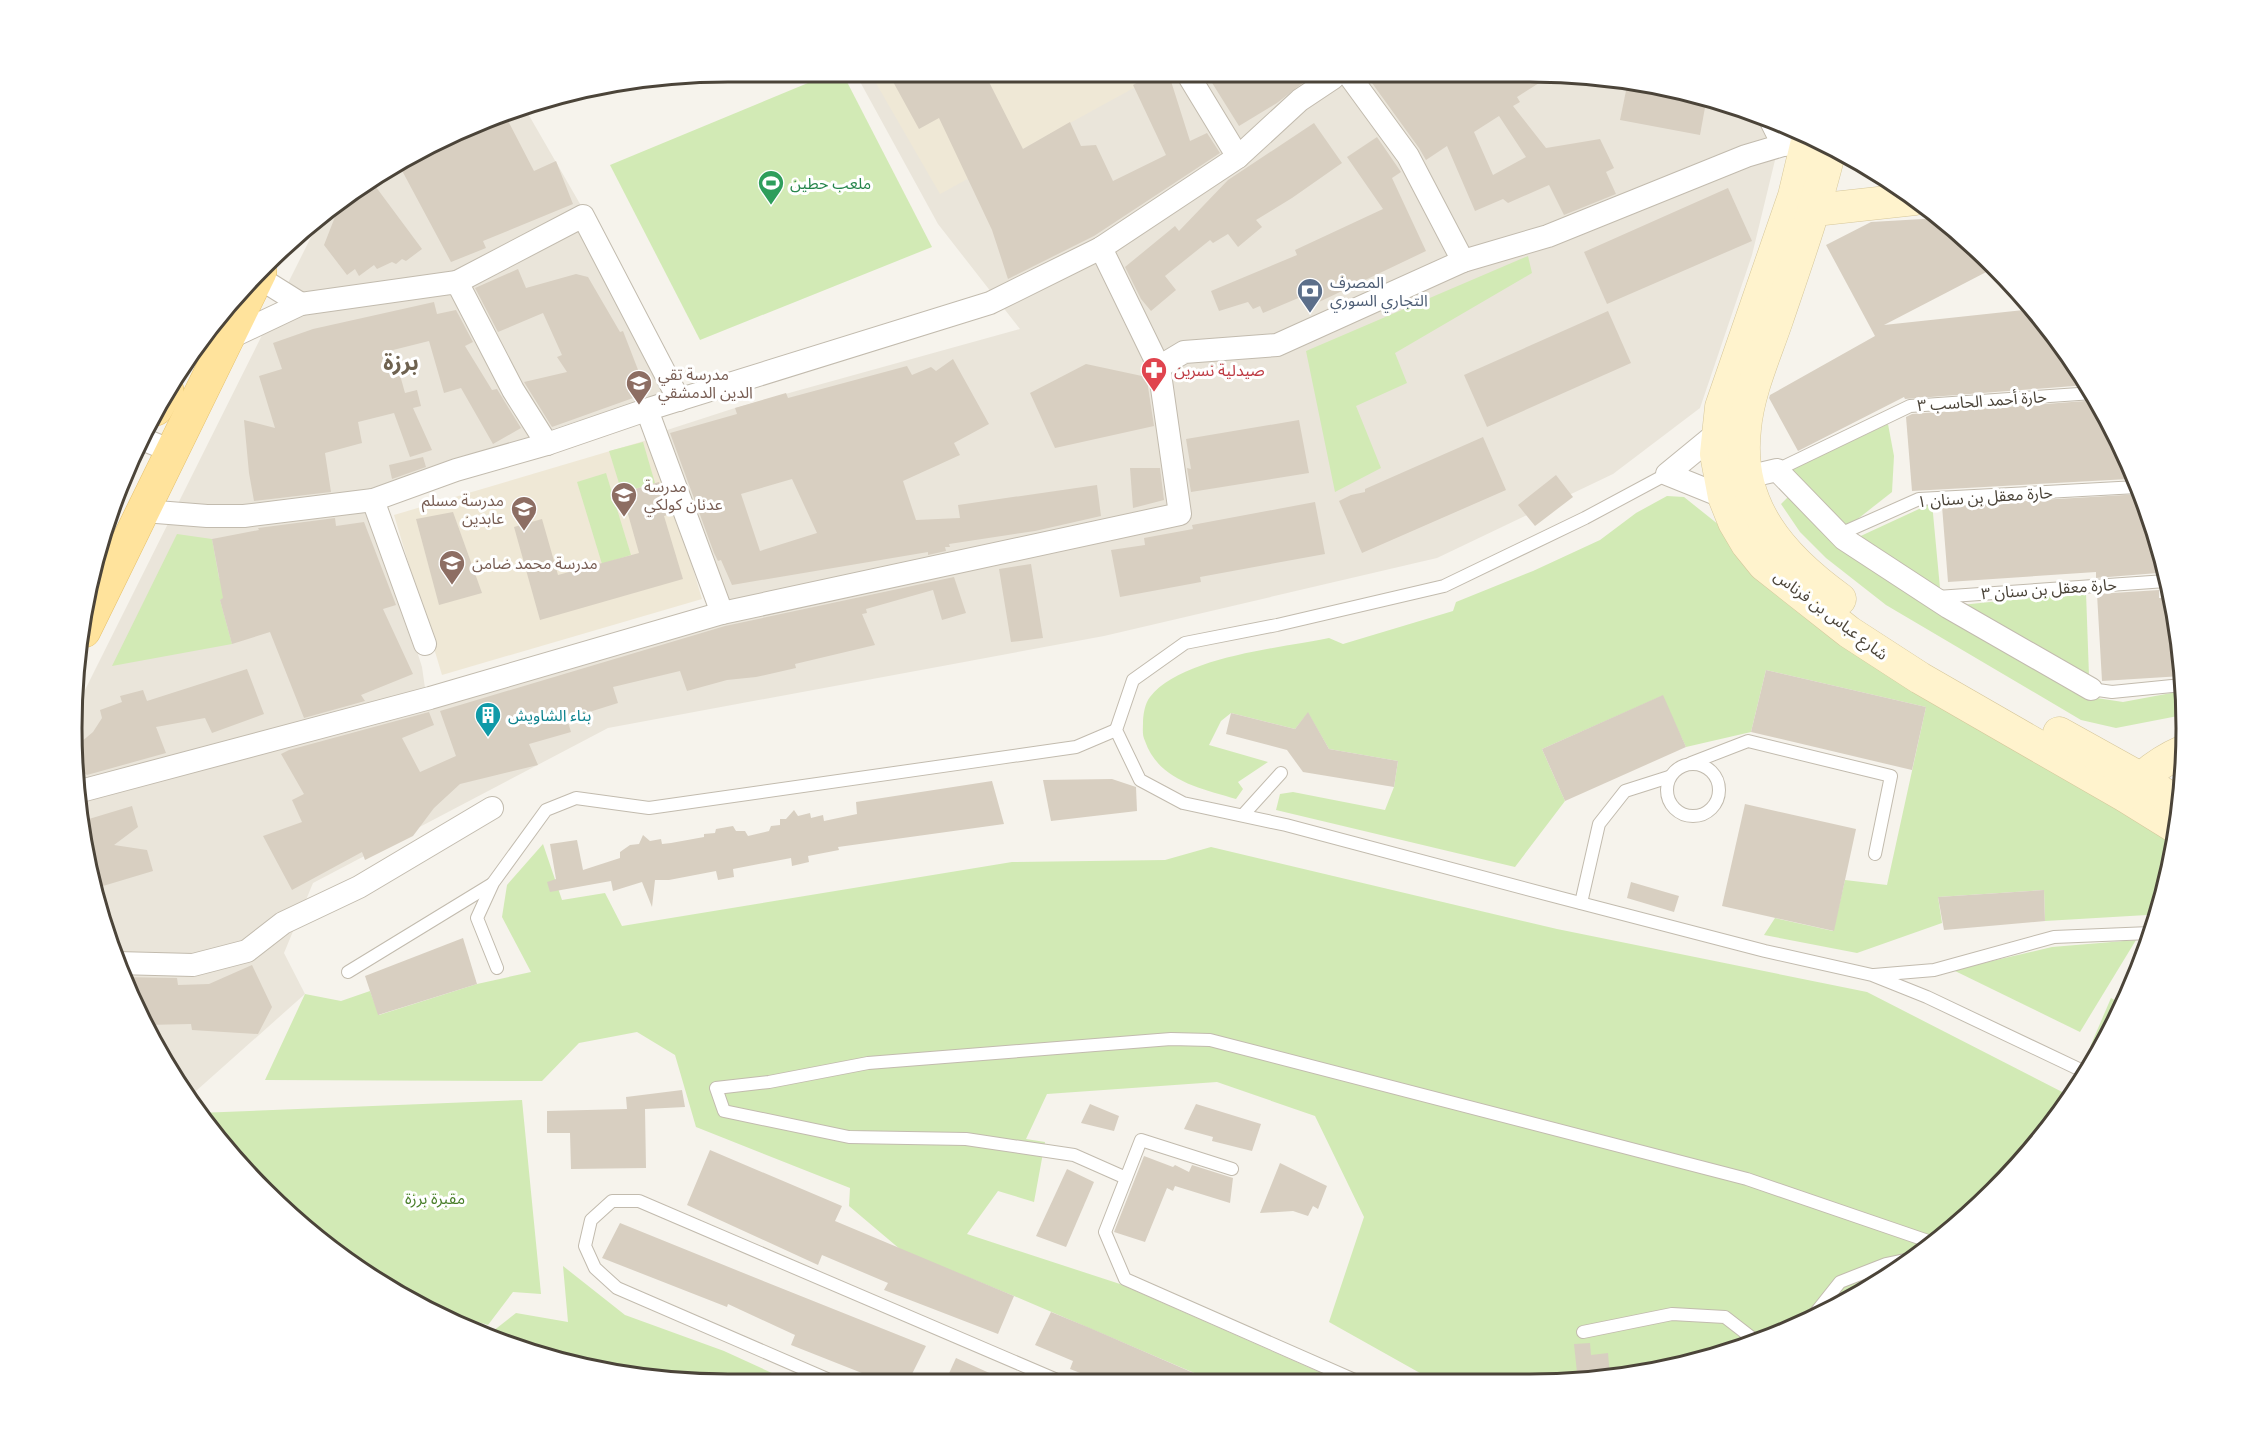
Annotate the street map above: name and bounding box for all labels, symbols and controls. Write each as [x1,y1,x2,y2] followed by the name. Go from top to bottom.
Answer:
[756,168,786,206] sports icon: ملعب حطين
[790,174,871,193] place label: ملعب حطين
[1330,273,1428,312] place label: المصرف التجاري السوري
[1295,276,1325,314] bank icon: المصرف التجاري السوري
[383,349,419,376] district label: برزة
[1139,355,1169,393] pharmacy icon: صيدلية نسرين
[1174,361,1265,380] place label: صيدلية نسرين
[658,365,753,404] place label: مدرسة تقي الدين الدمشقي
[624,368,654,406] school or university icon: مدرسة تقي الدين الدمشقي
[1916,387,2048,415] street label: حارة أحمد الحاسب ٣
[644,477,722,516] place label: مدرسة عدنان كولكي
[609,480,639,518] school or university icon: مدرسة عدنان كولكي
[1917,483,2053,511] street label: حارة معقل بن سنان ١
[422,491,504,528] place label: مدرسة مسلم عابدين
[509,494,539,532] school or university icon: مدرسة مسلم عابدين
[437,548,467,586] school or university icon: مدرسة محمد ضامن
[472,554,598,573] place label: مدرسة محمد ضامن
[1769,566,1892,666] street label: شارع عباس بن فرناس
[1981,575,2117,603] street label: حارة معقل بن سنان ٣
[473,700,503,738] building icon: بناء الشاويش
[508,706,591,725] place label: بناء الشاويش
[405,1189,465,1208] park label: مقبرة برزة

